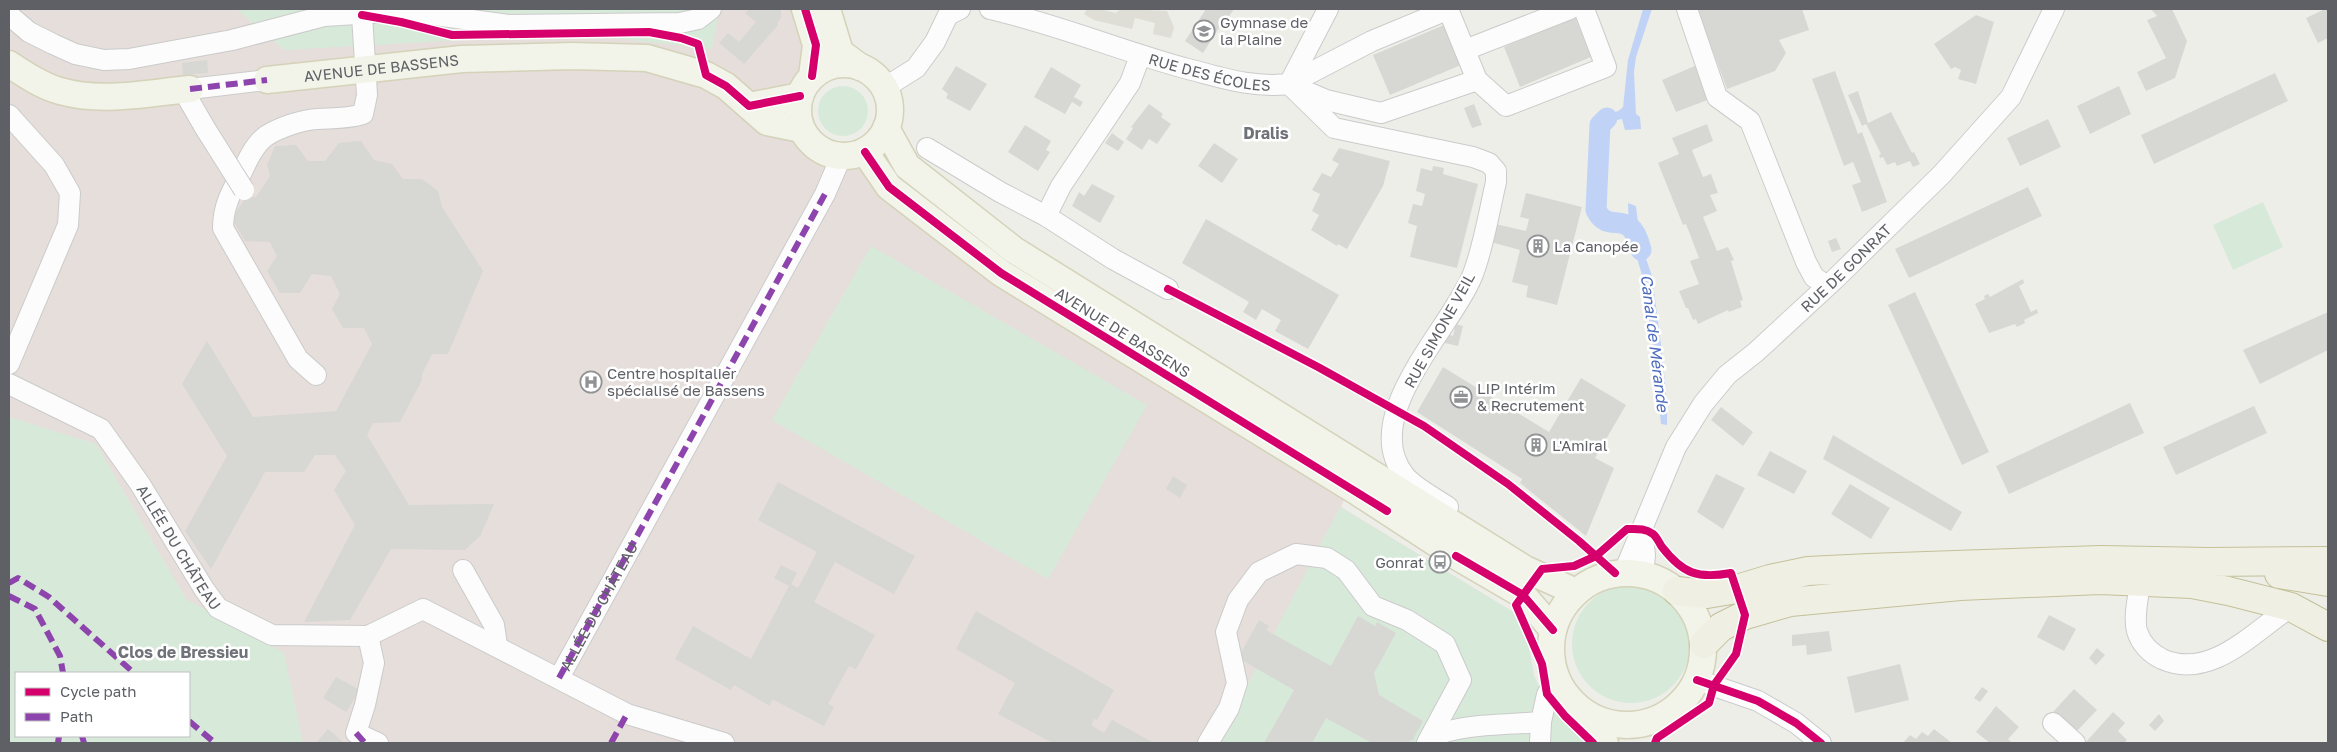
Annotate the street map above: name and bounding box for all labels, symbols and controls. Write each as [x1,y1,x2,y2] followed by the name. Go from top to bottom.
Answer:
[1220,13,1309,48] place label: Gymnase de la Plaine
[1192,19,1216,43] school or university icon: Gymnase de la Plaine
[1147,49,1271,94] street label: RUE DES ÉCOLES
[303,50,460,85] street label: AVENUE DE BASSENS
[1243,123,1289,143] district label: Dralis
[1797,220,1895,315] street label: RUE DE GONRAT
[1526,234,1550,258] building icon: La Canopée
[1554,237,1639,255] place label: La Canopée
[1400,269,1478,391] street label: RUE SIMONE VEIL
[1637,273,1674,414] water label: Canal de Mérande
[1052,283,1194,381] street label: AVENUE DE BASSENS
[607,364,765,399] place label: Centre hospitalier spécialisé de Bassens
[579,370,603,394] hospital icon: Centre hospitalier spécialisé de Bassens
[1477,379,1584,414] place label: LIP Intérim & Recrutement
[1449,385,1473,409] office icon: LIP Intérim & Recrutement
[1524,433,1548,457] building icon: L'Amiral
[1552,436,1608,454] place label: L'Amiral
[133,481,225,613] street label: ALLÉE DU CHÂTEAU
[556,539,641,674] street label: ALLÉE DU CHÂTEAU
[1428,550,1452,574] bus stop icon: Gonrat
[1375,553,1424,571] place label: Gonrat
[118,642,248,662] district label: Clos de Bressieu
[15,672,190,737] legend
[60,682,136,700] text: Cycle path
[60,707,93,725] text: Path

